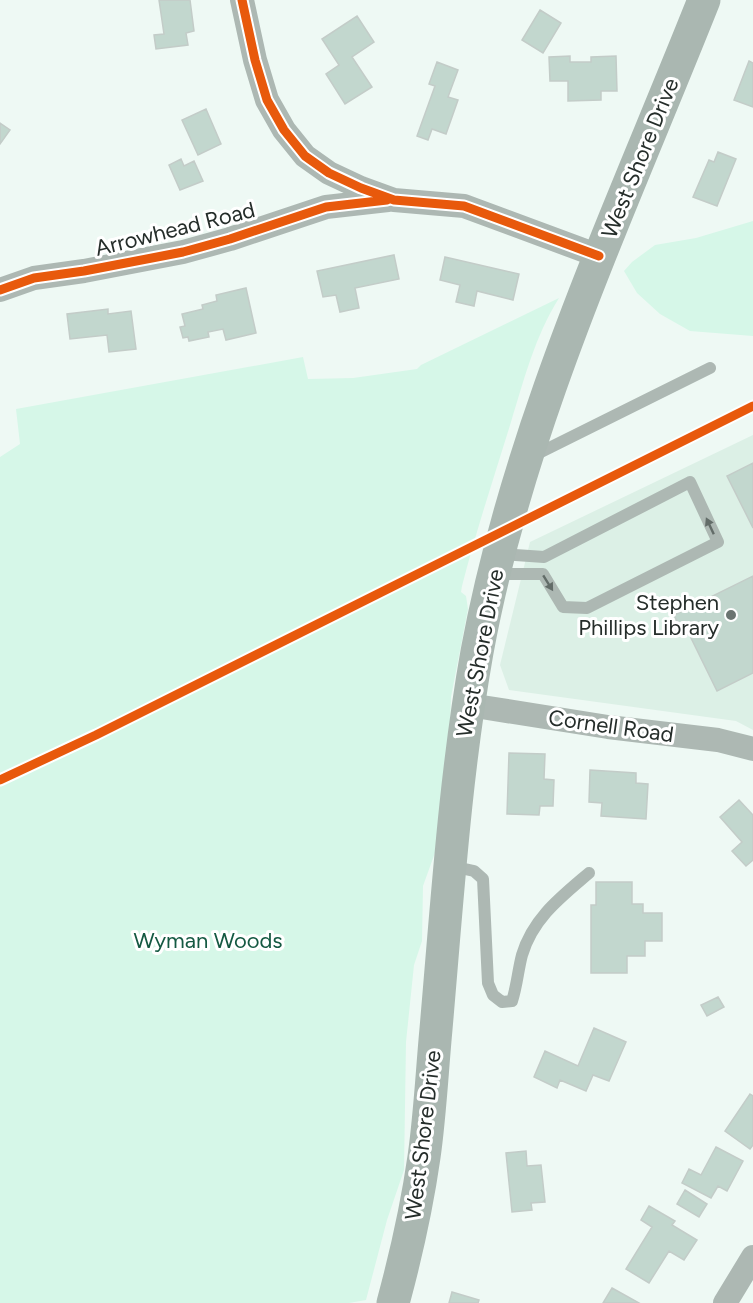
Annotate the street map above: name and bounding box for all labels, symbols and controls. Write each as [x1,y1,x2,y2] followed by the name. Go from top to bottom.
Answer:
[596,74,684,242] street label: West Shore Drive
[92,196,258,262] street label: Arrowhead Road
[706,518,715,535] one-way arrow
[450,567,510,739] street label: West Shore Drive
[542,575,553,591] one-way arrow
[578,589,719,641] place label: Stephen Phillips Library
[724,608,738,622] marker: Stephen Phillips Library
[547,704,675,748] street label: Cornell Road
[133,927,283,954] park label: Wyman Woods
[399,1049,447,1221] street label: West Shore Drive

